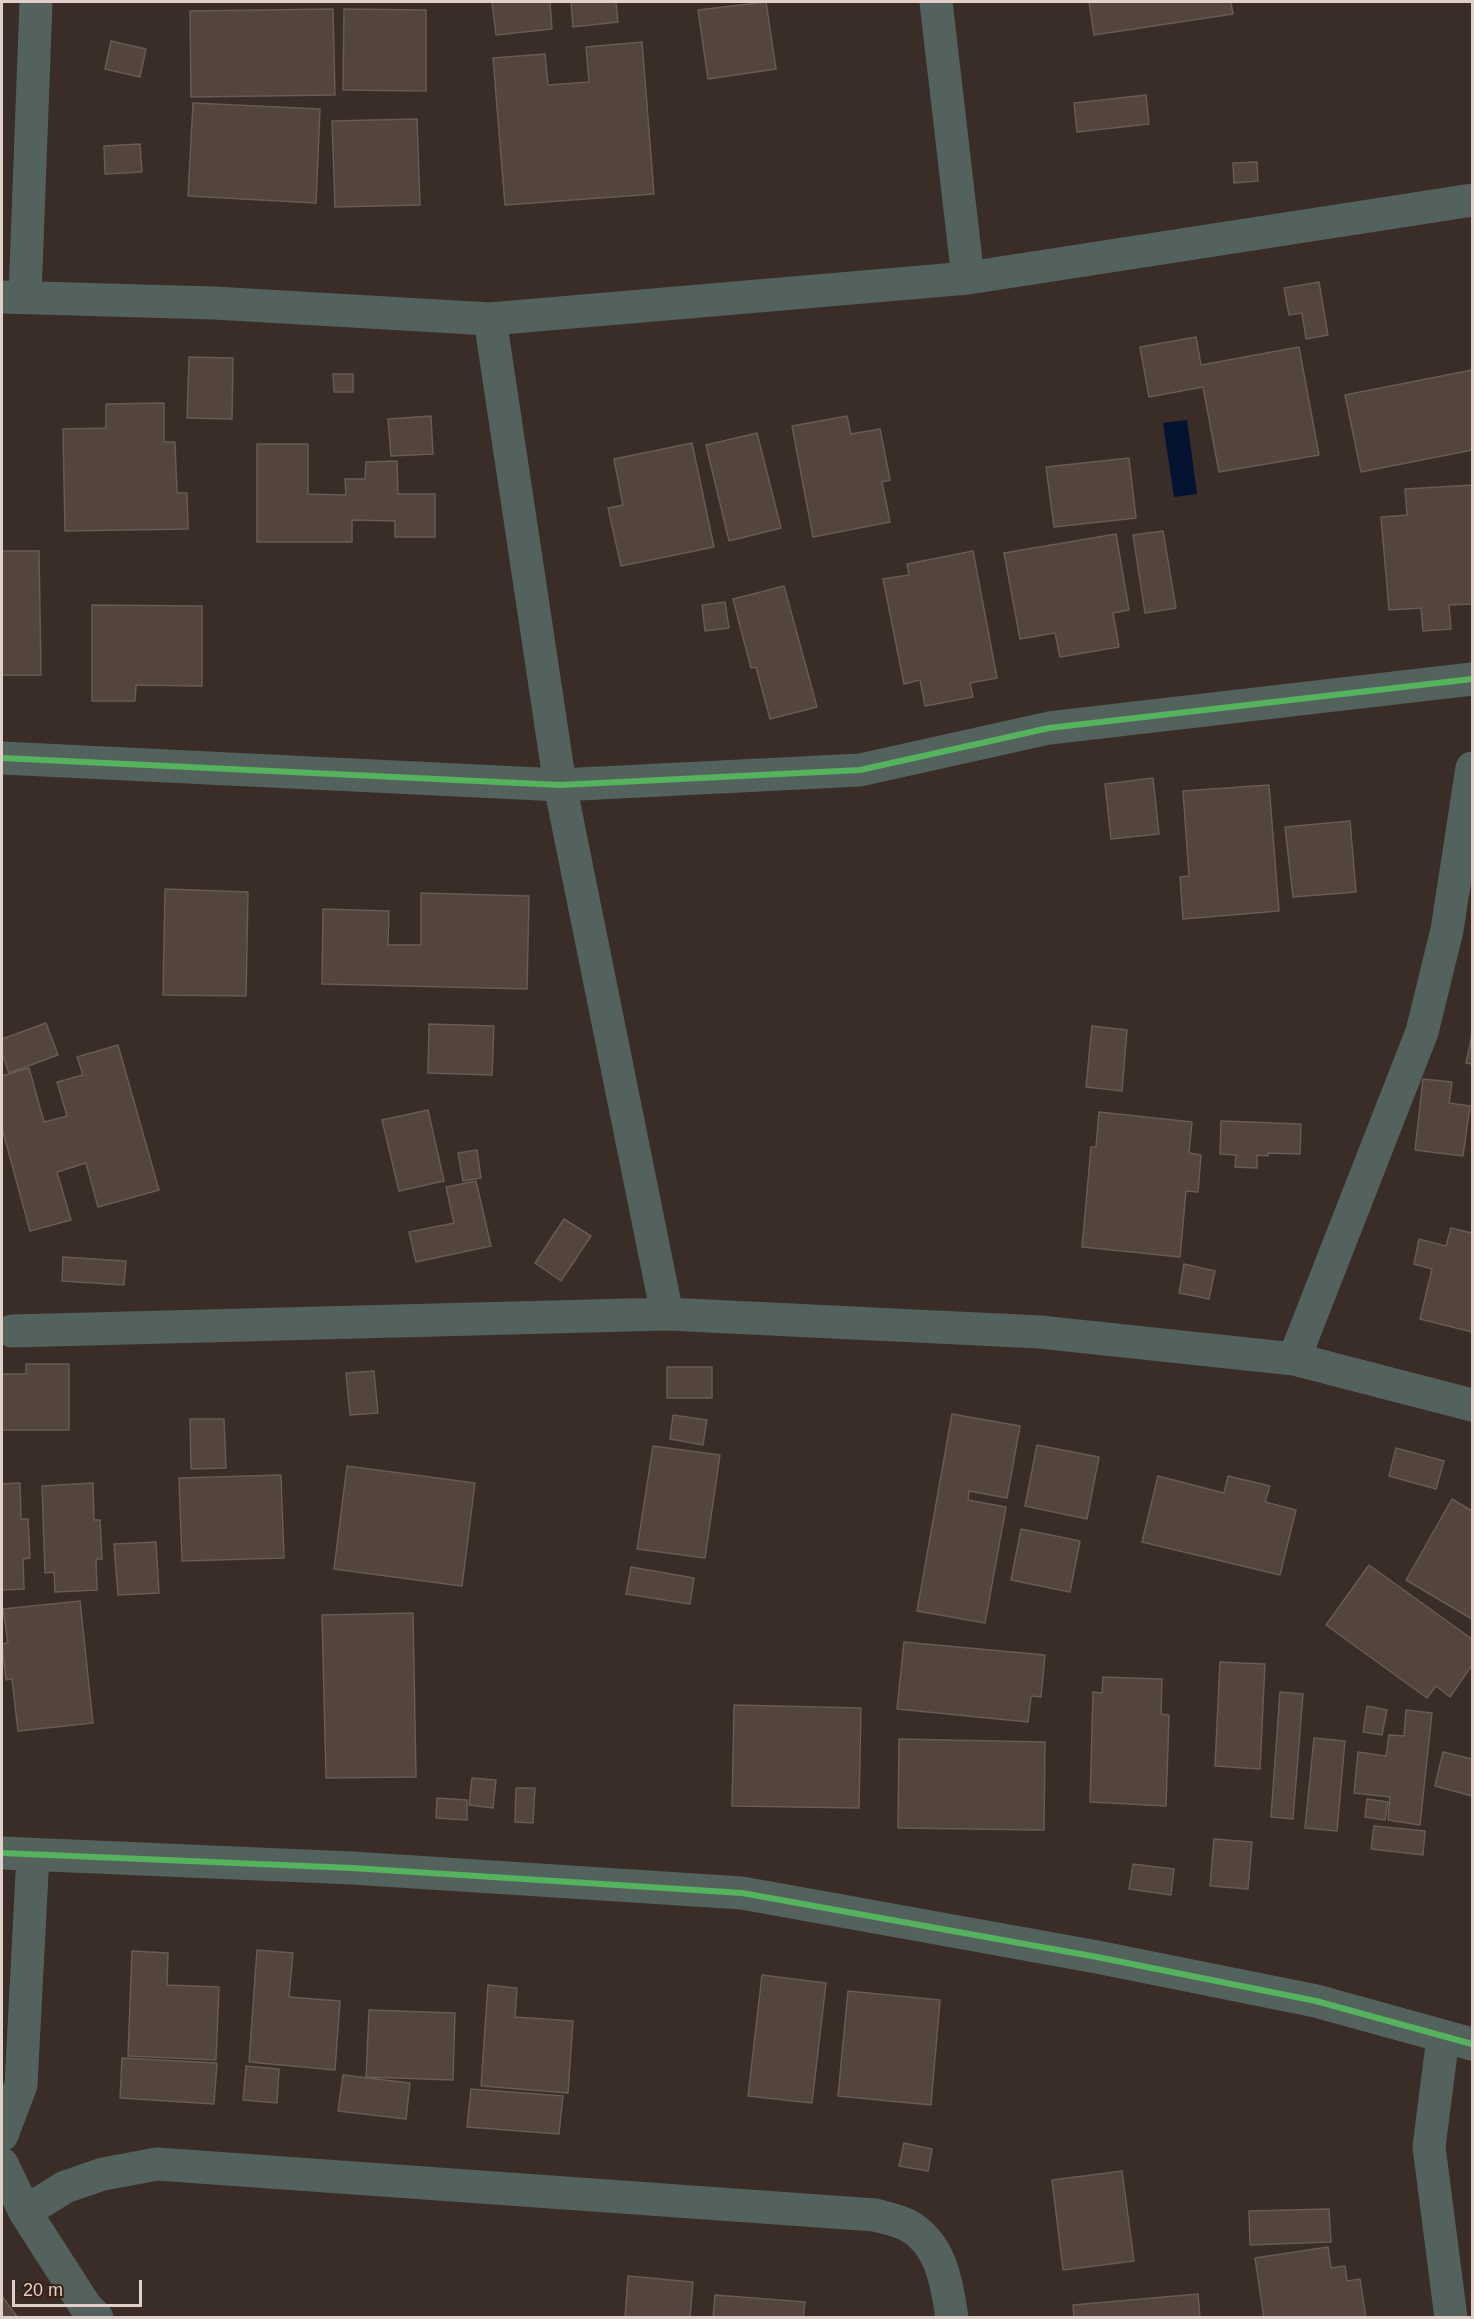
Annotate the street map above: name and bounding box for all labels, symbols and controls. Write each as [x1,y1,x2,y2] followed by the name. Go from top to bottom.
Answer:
[15,2268,146,2306] scale bar
[23,2280,63,2300] text: 20 m

